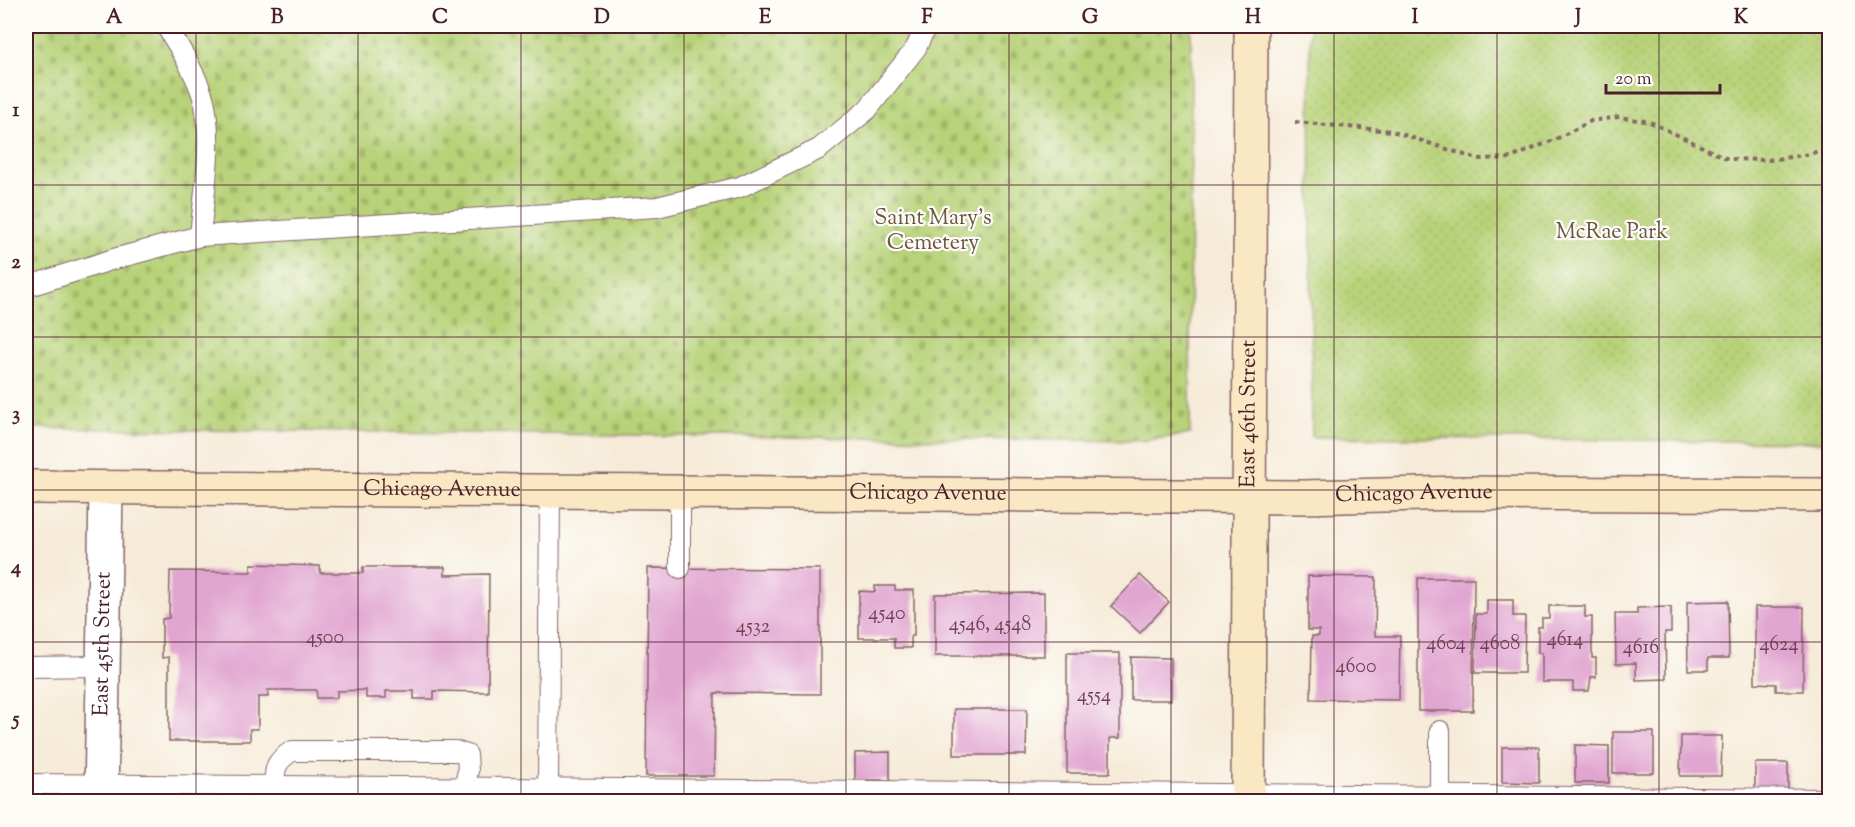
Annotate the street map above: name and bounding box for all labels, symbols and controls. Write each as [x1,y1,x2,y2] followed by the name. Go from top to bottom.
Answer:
[106,4,123,33] text: A
[271,4,284,33] text: B
[432,4,448,33] text: C
[594,4,610,33] text: D
[759,4,772,33] text: E
[921,4,933,33] text: F
[1082,4,1099,33] text: G
[1245,4,1261,33] text: H
[1412,4,1419,33] text: I
[1573,4,1581,33] text: J
[1734,4,1749,33] text: K
[1606,57,1720,95] scale bar
[1615,67,1652,93] text: 20 m
[13,97,20,126] text: 1
[874,203,992,260] park label: Saint Mary's Cemetery
[1556,217,1668,249] park label: McRae Park
[11,249,21,278] text: 2
[1233,339,1266,488] street label: East 46th Street
[12,401,20,430] text: 3
[363,474,521,507] street label: Chicago Avenue
[849,477,1007,511] street label: Chicago Avenue
[1335,477,1493,512] street label: Chicago Avenue
[10,554,21,583] text: 4
[86,571,121,717] street label: East 45th Street
[868,600,906,629] house number: 4540
[949,611,1031,640] house number: 4546, 4548
[736,613,770,642] house number: 4532
[306,624,344,653] house number: 4500
[1547,626,1583,655] house number: 4614
[1426,630,1466,659] house number: 4604
[1480,630,1520,659] house number: 4608
[1759,631,1799,660] house number: 4624
[1623,634,1659,663] house number: 4616
[1336,653,1377,682] house number: 4600
[1077,682,1111,711] house number: 4554
[11,706,20,735] text: 5

